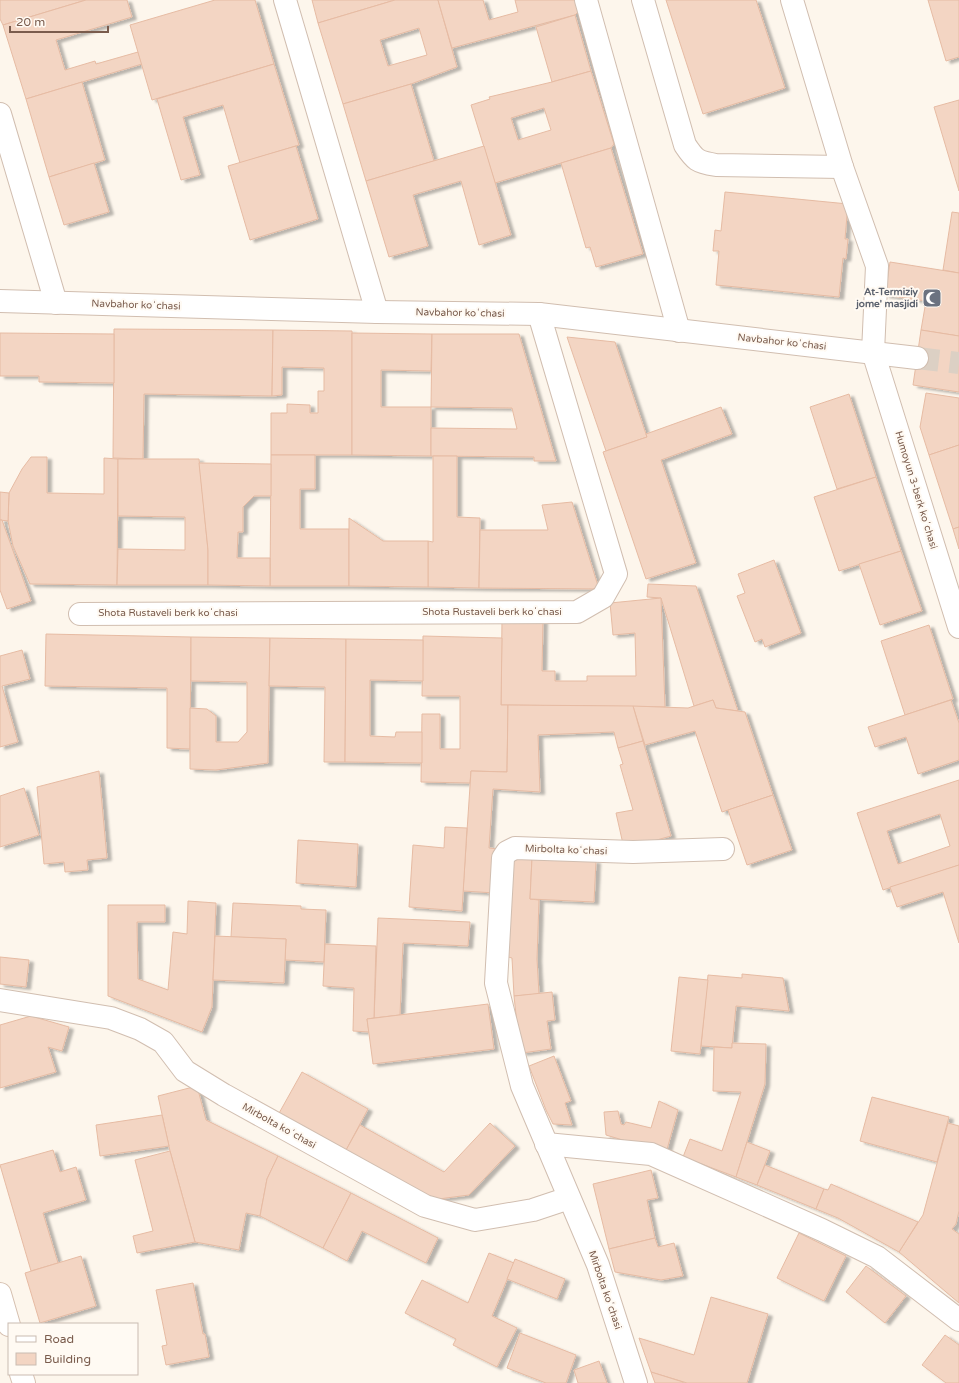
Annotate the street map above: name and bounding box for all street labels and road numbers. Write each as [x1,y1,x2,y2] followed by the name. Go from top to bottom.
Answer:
[91,297,181,313] street label: Navbahor koʻchasi
[415,306,505,320] street label: Navbahor koʻchasi
[737,331,827,353] street label: Navbahor koʻchasi
[892,430,940,550] street label: Humoyun 3-berk koʻchasi
[422,606,562,618] street label: Shota Rustaveli berk koʻchasi
[98,607,238,619] street label: Shota Rustaveli berk koʻchasi
[525,843,607,857] street label: Mirbolta koʻchasi
[240,1101,318,1151] street label: Mirbolta koʻchasi
[586,1249,624,1331] street label: Mirbolta koʻchasi

